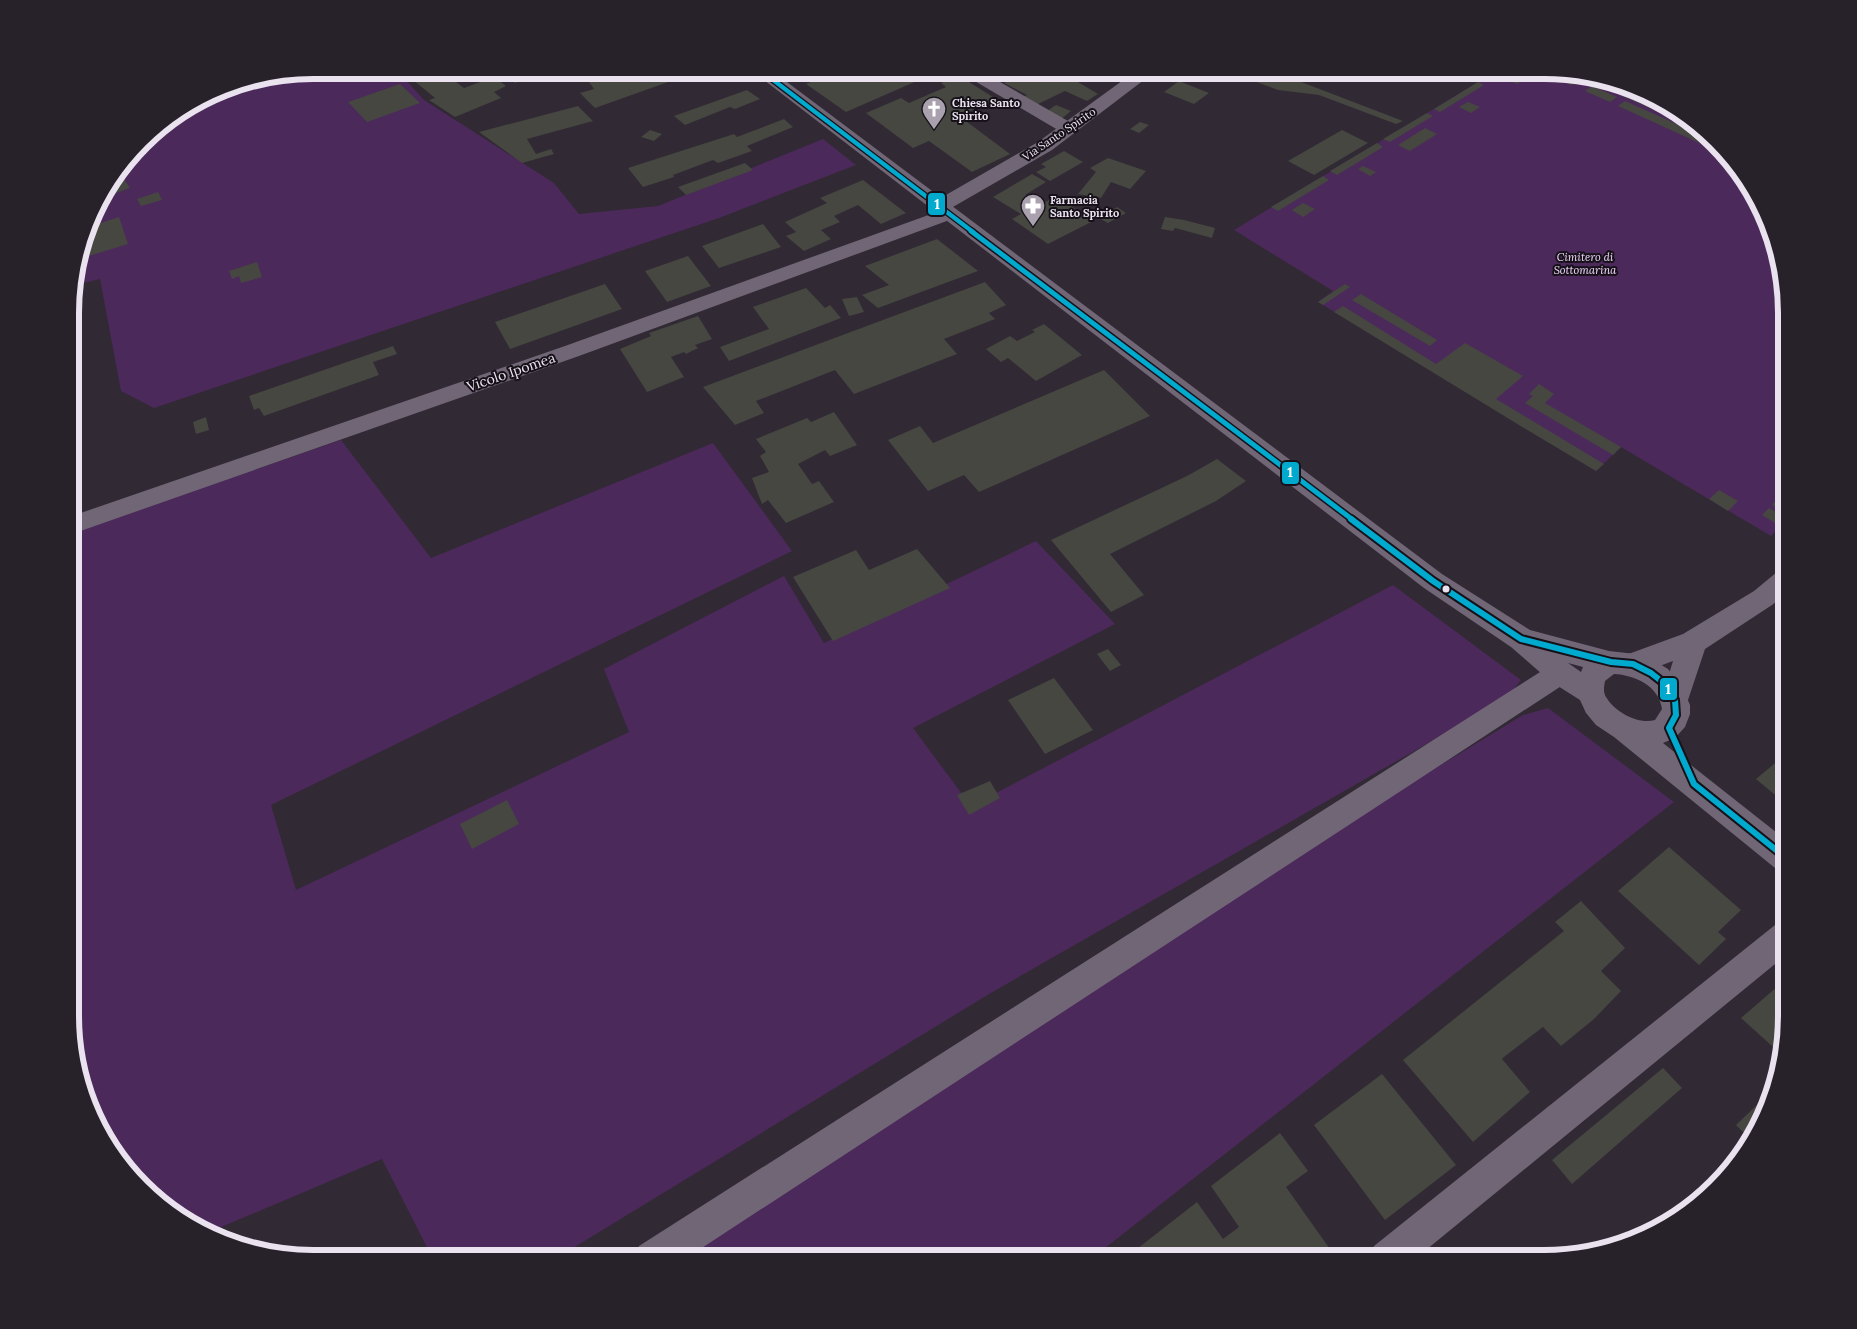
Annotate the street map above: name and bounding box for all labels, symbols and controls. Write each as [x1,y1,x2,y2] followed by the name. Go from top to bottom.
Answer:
[921,96,947,130] church icon: Chiesa Santo Spirito
[952,96,1020,123] place label: Chiesa Santo Spirito
[1019,104,1098,164] street label: Via Santo Spirito
[927,192,946,216] line badge: 1
[1020,193,1046,227] pharmacy icon: Farmacia Santo Spirito
[1050,193,1119,220] place label: Farmacia Santo Spirito
[934,195,940,213] text: 1
[1554,250,1617,277] park label: Cimitero di Sottomarina
[463,348,558,396] street label: Vicolo Ipomea
[1281,461,1300,485] line badge: 1
[1287,463,1293,481] text: 1
[1441,584,1451,594] unlabelled marker
[1659,677,1678,701] line badge: 1
[1665,680,1671,698] text: 1

